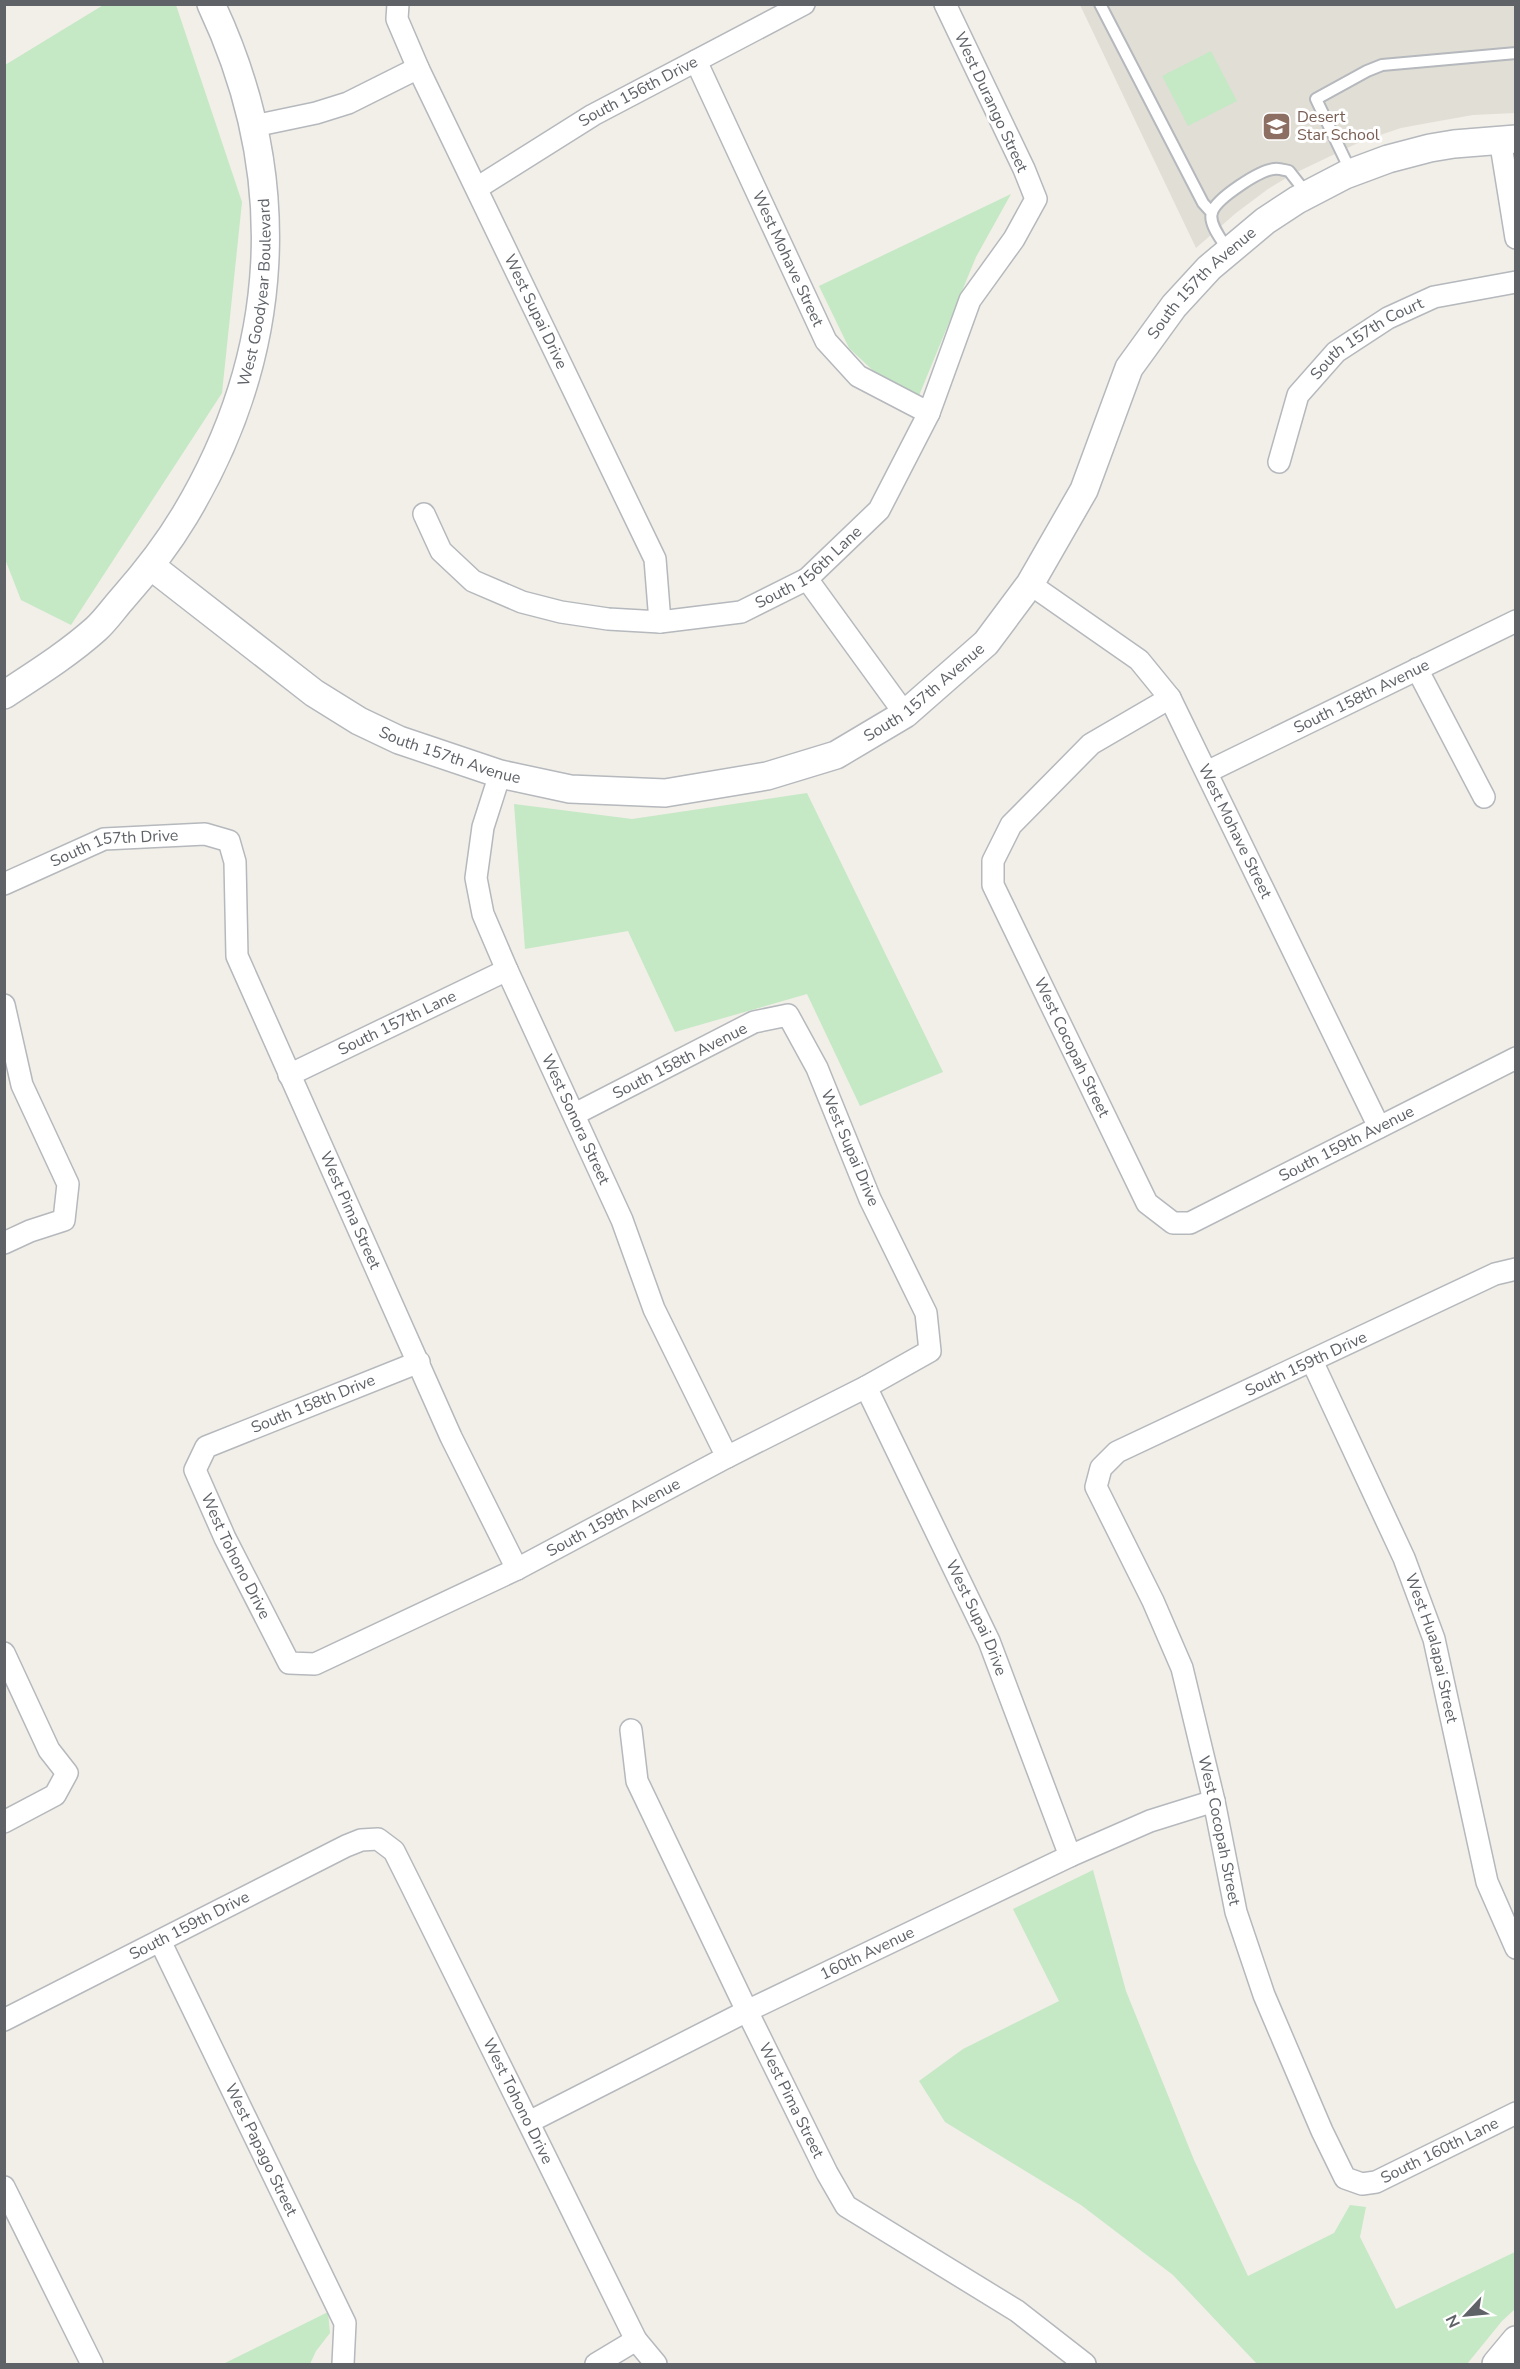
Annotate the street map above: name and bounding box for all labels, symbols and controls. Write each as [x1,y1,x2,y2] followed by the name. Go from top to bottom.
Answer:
[949,28,1033,176] street label: West Durango Street
[574,51,702,132] street label: South 156th Drive
[1297,106,1380,146] place label: Desert Star School
[1260,110,1292,142] school or university icon: Desert Star School
[747,187,829,330] street label: West Mohave Street
[233,198,276,389] street label: West Goodyear Boulevard
[1142,222,1261,344] street label: South 157th Avenue
[499,251,573,373] street label: West Supai Drive
[1305,292,1427,385] street label: South 157th Court
[751,521,867,614] street label: South 156th Lane
[860,638,989,747] street label: South 157th Avenue
[1290,654,1433,739] street label: South 158th Avenue
[375,721,523,789] street label: South 157th Avenue
[1193,760,1277,902] street label: West Mohave Street
[47,824,179,873] street label: South 157th Drive
[1029,974,1115,1121] street label: West Cocopah Street
[334,985,460,1061] street label: South 157th Lane
[609,1017,751,1105] street label: South 158th Avenue
[536,1050,615,1188] street label: West Sonora Street
[815,1086,885,1210] street label: West Supai Drive
[1275,1100,1418,1187] street label: South 159th Avenue
[314,1148,386,1273] street label: West Pima Street
[1242,1326,1370,1402] street label: South 159th Drive
[248,1369,378,1439] street label: South 158th Drive
[543,1473,684,1562] street label: South 159th Avenue
[196,1490,276,1623] street label: West Tohono Drive
[940,1556,1012,1679] street label: West Supai Drive
[1400,1570,1463,1725] street label: West Hualapai Street
[1192,1753,1246,1908] street label: West Cocopah Street
[125,1886,253,1965] street label: South 159th Drive
[816,1921,918,1985] street label: 160th Avenue
[477,2034,558,2168] street label: West Tohono Drive
[753,2039,829,2162] street label: West Pima Street
[220,2080,303,2220] street label: West Papago Street
[1377,2112,1502,2189] street label: South 160th Lane
[1436,2285,1496,2345] north arrow
[1441,2311,1466,2331] text: N

